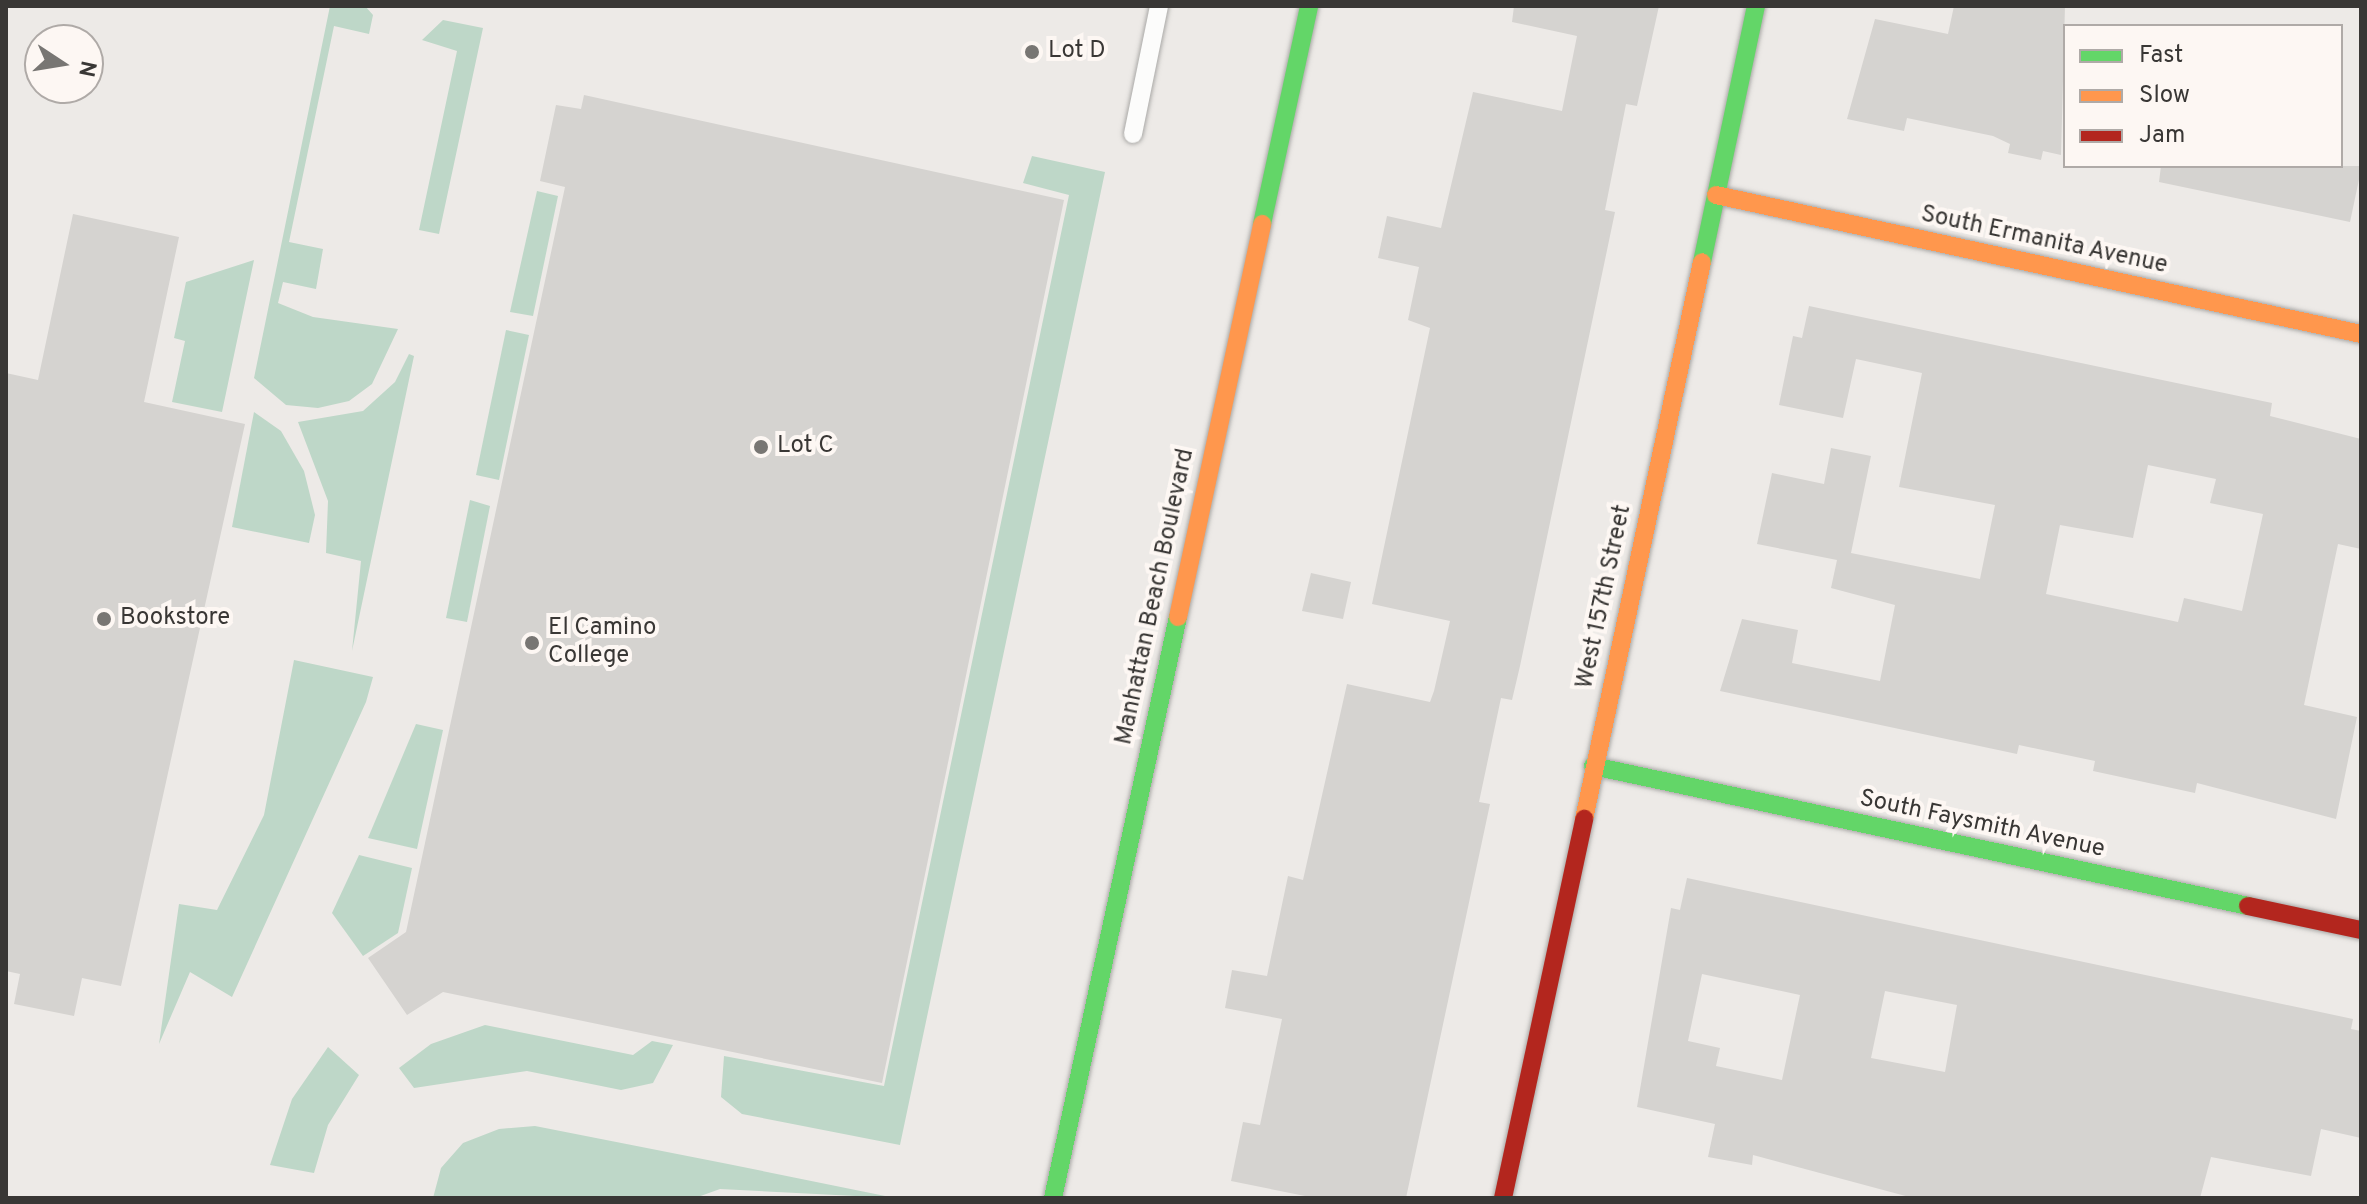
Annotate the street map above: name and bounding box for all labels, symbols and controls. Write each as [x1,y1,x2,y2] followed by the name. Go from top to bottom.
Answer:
[24,24,104,104] north arrow
[2063,24,2343,168] legend
[1048,38,1106,66] place label: Lot D
[2139,41,2183,71] text: Fast
[1023,43,1041,61] marker: Lot D
[71,58,101,79] text: N
[2139,81,2190,111] text: Slow
[2139,121,2185,151] text: Jam
[1918,201,2170,281] street label: South Ermanita Avenue
[777,433,834,461] place label: Lot C
[752,438,770,456] marker: Lot C
[1111,446,1201,748] street label: Manhattan Beach Boulevard
[1571,502,1639,692] street label: West 157th Street
[120,605,230,633] place label: Bookstore
[95,610,113,628] marker: Bookstore
[548,615,656,671] place label: El Camino College
[523,634,541,652] marker: El Camino College
[1856,785,2108,865] street label: South Faysmith Avenue

